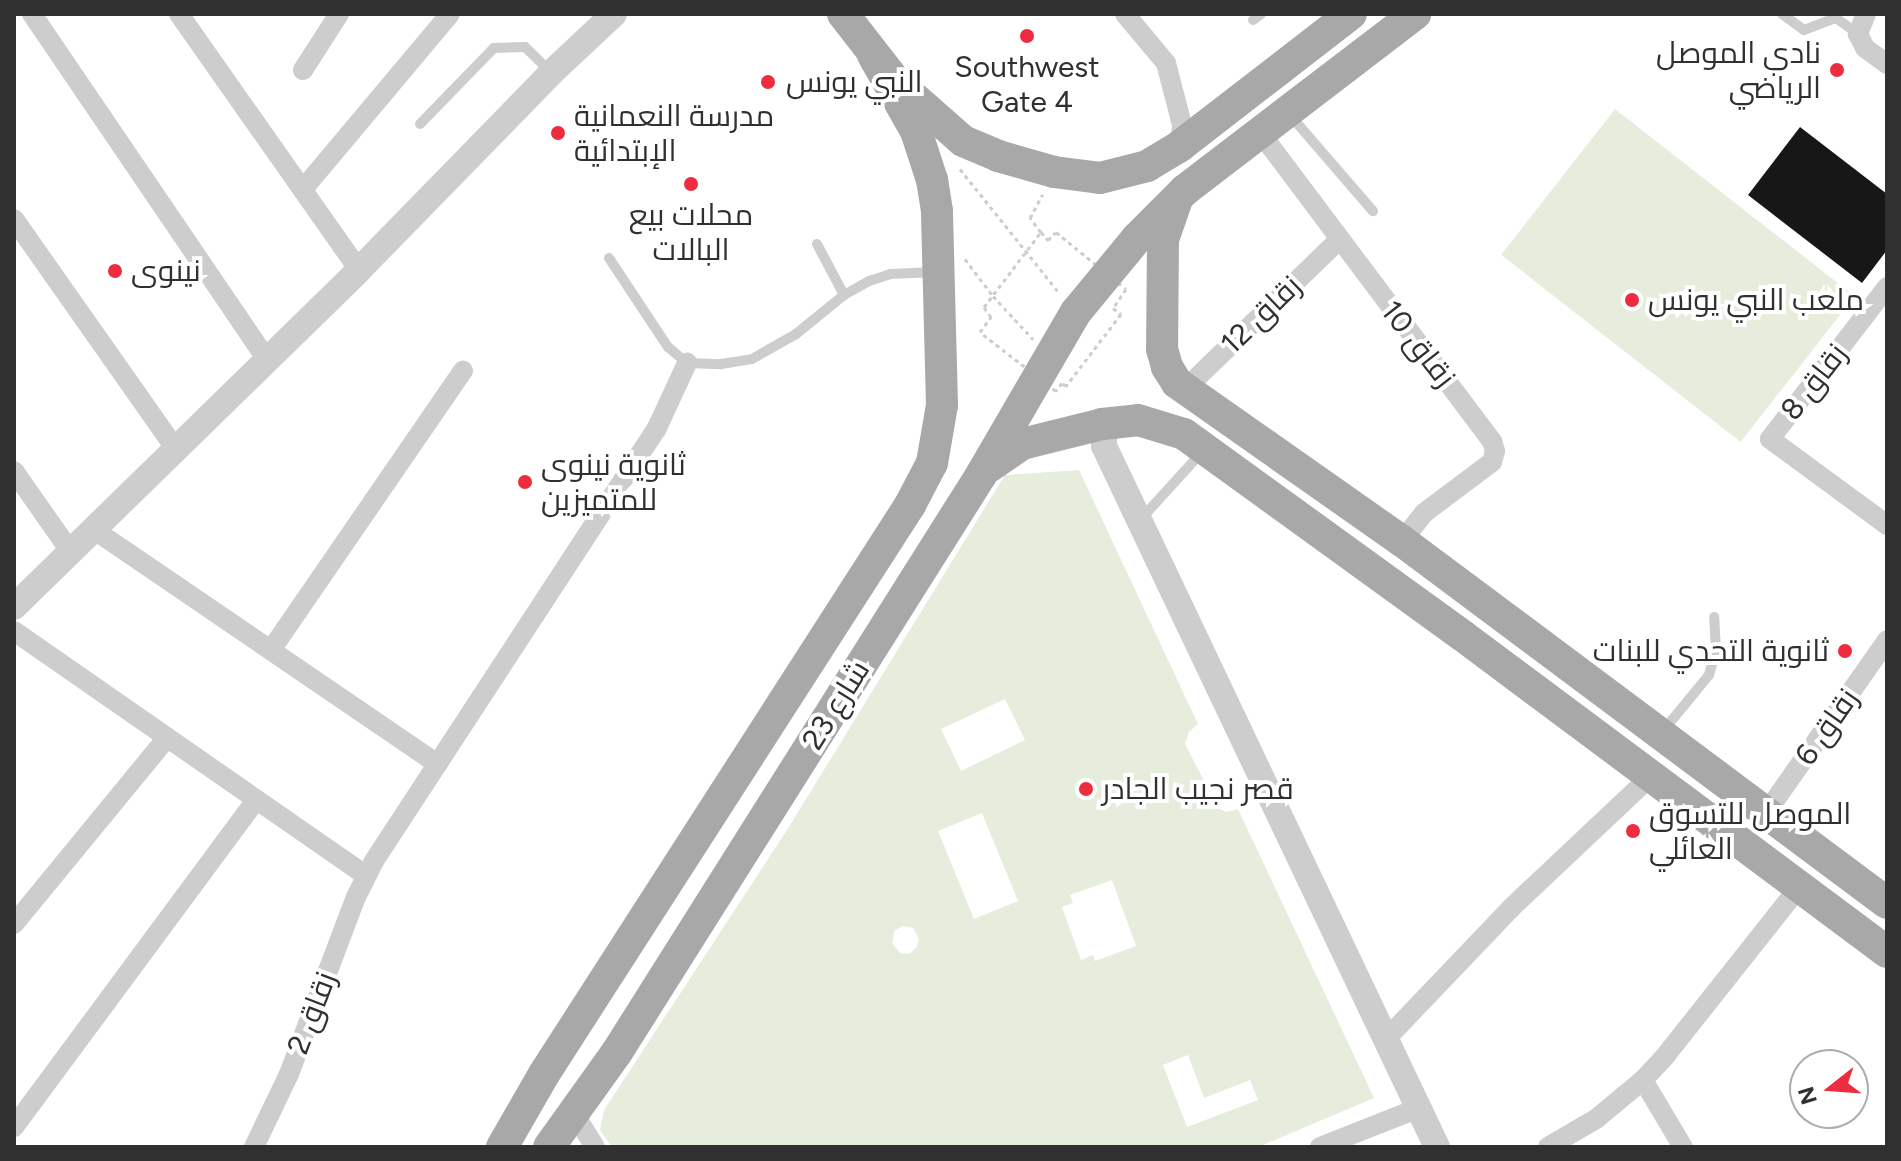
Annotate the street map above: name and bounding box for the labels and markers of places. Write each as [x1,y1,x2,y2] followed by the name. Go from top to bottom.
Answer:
[1018,27,1036,45] marker: Southwest Gate 4
[1656,35,1821,106] place label: نادي الموصل الرياضي
[954,49,1100,120] place label: Southwest Gate 4
[1828,61,1846,79] marker: نادي الموصل الرياضي
[786,64,923,100] place label: النبي يونس
[757,71,779,93] marker: النبي يونس
[574,98,774,168] place label: مدرسة النعمانية الإبتدائية
[549,124,567,142] marker: مدرسة النعمانية الإبتدائية
[682,175,700,193] marker: محلات بيع البالات
[629,197,753,268] place label: محلات بيع البالات
[131,253,201,289] place label: نينوى
[106,262,124,280] marker: نينوى
[1648,282,1864,318] place label: ملعب النبي يونس
[1623,291,1641,309] marker: ملعب النبي يونس
[541,447,686,518] place label: ثانوية نينوى للمتميزين
[516,473,534,491] marker: ثانوية نينوى للمتميزين
[1593,633,1829,669] place label: ثانوية التحدي للبنات
[1836,642,1854,660] marker: ثانوية التحدي للبنات
[1102,771,1294,807] place label: قصر نجيب الجادر
[1077,780,1095,798] marker: قصر نجيب الجادر
[1649,796,1851,866] place label: الموصل للتسوق العائلي
[1624,822,1642,840] marker: الموصل للتسوق العائلي

